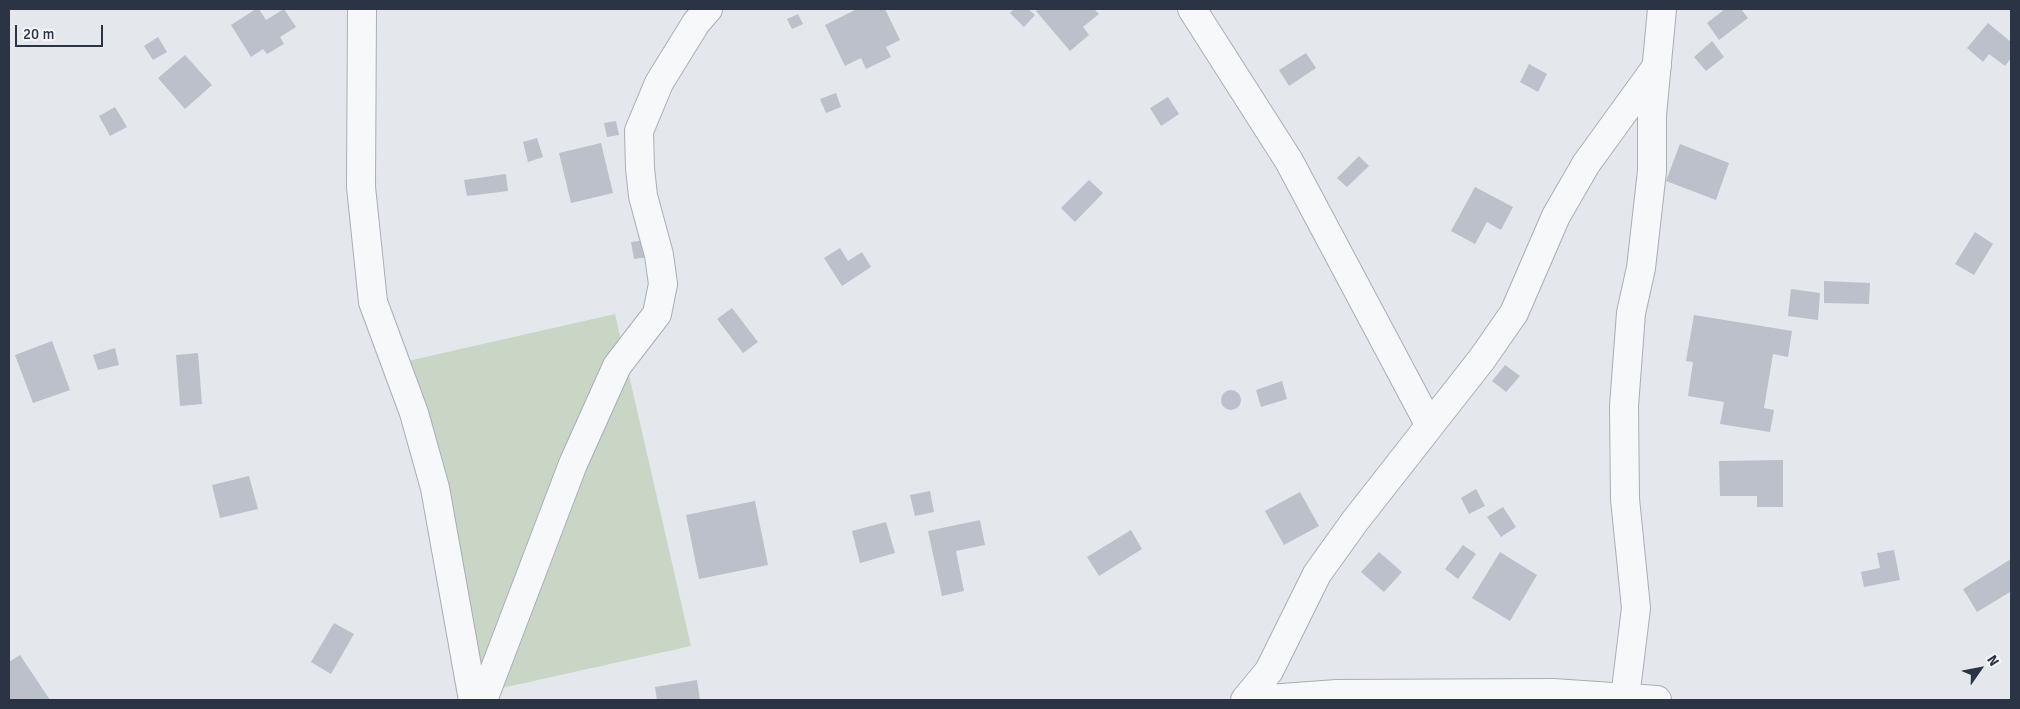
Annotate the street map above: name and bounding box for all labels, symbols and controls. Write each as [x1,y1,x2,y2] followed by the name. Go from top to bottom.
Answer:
[18,15,105,47] scale bar
[23,25,54,43] text: 20 m
[1955,644,2005,694] north arrow
[1983,652,2003,669] text: N

